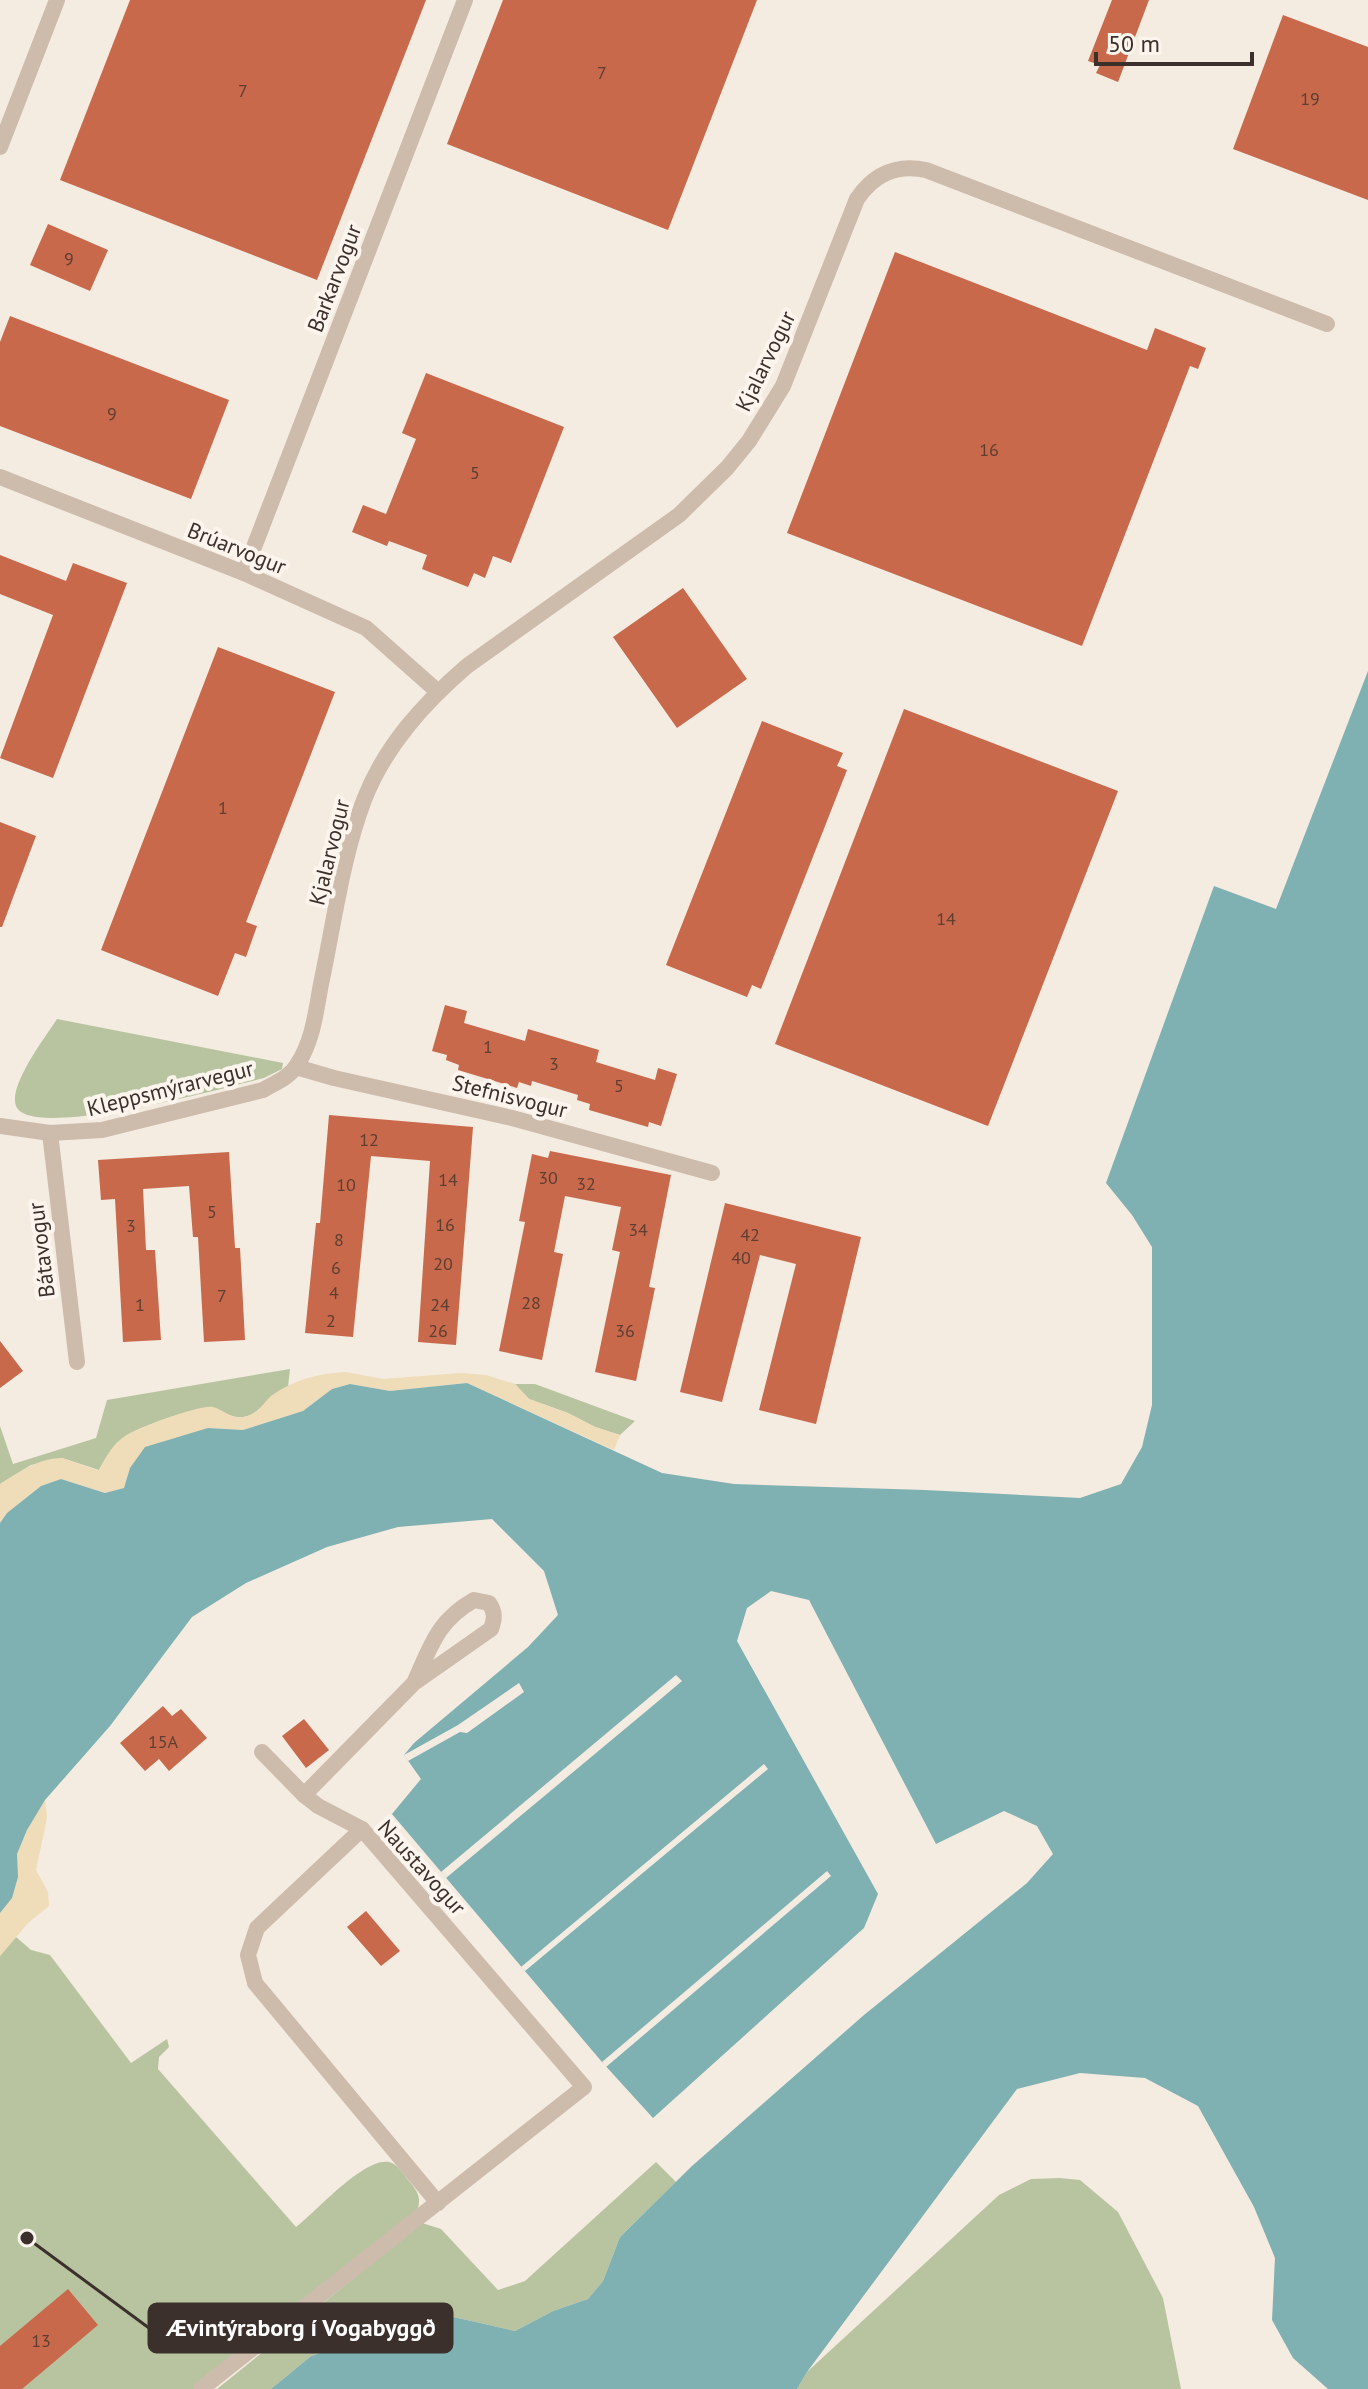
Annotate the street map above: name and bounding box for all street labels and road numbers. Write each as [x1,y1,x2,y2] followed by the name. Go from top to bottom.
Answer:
[301,220,368,336] street label: Barkarvogur
[729,306,802,416] street label: Kjalarvogur
[184,516,291,581] street label: Brúarvogur
[302,796,356,908] street label: Kjalarvogur
[84,1054,257,1122] street label: Kleppsmýrarvegur
[450,1068,571,1124] street label: Stefnisvogur
[21,1200,61,1299] street label: Bátavogur
[372,1814,472,1921] street label: Naustavogur

